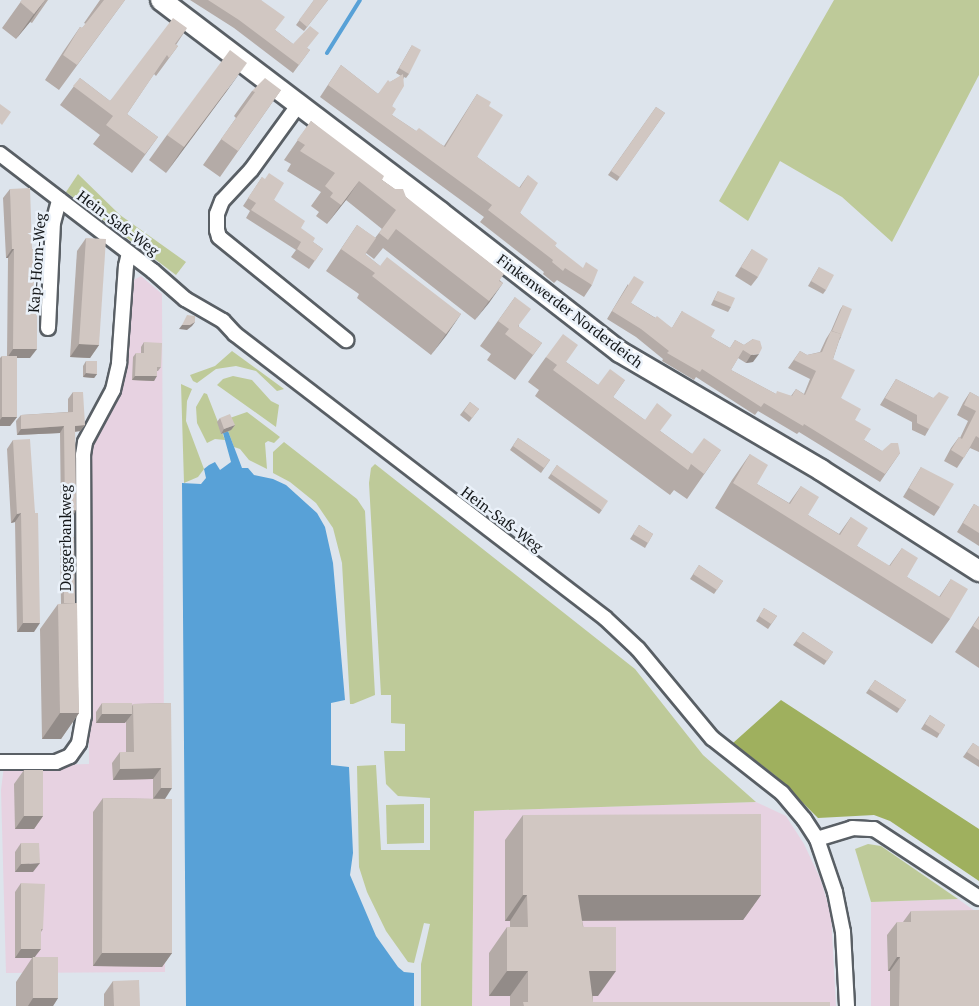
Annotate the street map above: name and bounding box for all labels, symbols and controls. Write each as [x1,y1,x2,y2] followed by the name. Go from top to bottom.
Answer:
[74,186,162,260] street label: Hein-Saß-Weg
[25,212,49,314] street label: Kap-Horn-Weg
[494,250,646,372] street label: Finkenwerder Norderdeich
[458,482,546,556] street label: Hein-Saß-Weg
[57,485,75,591] street label: Doggerbankweg

